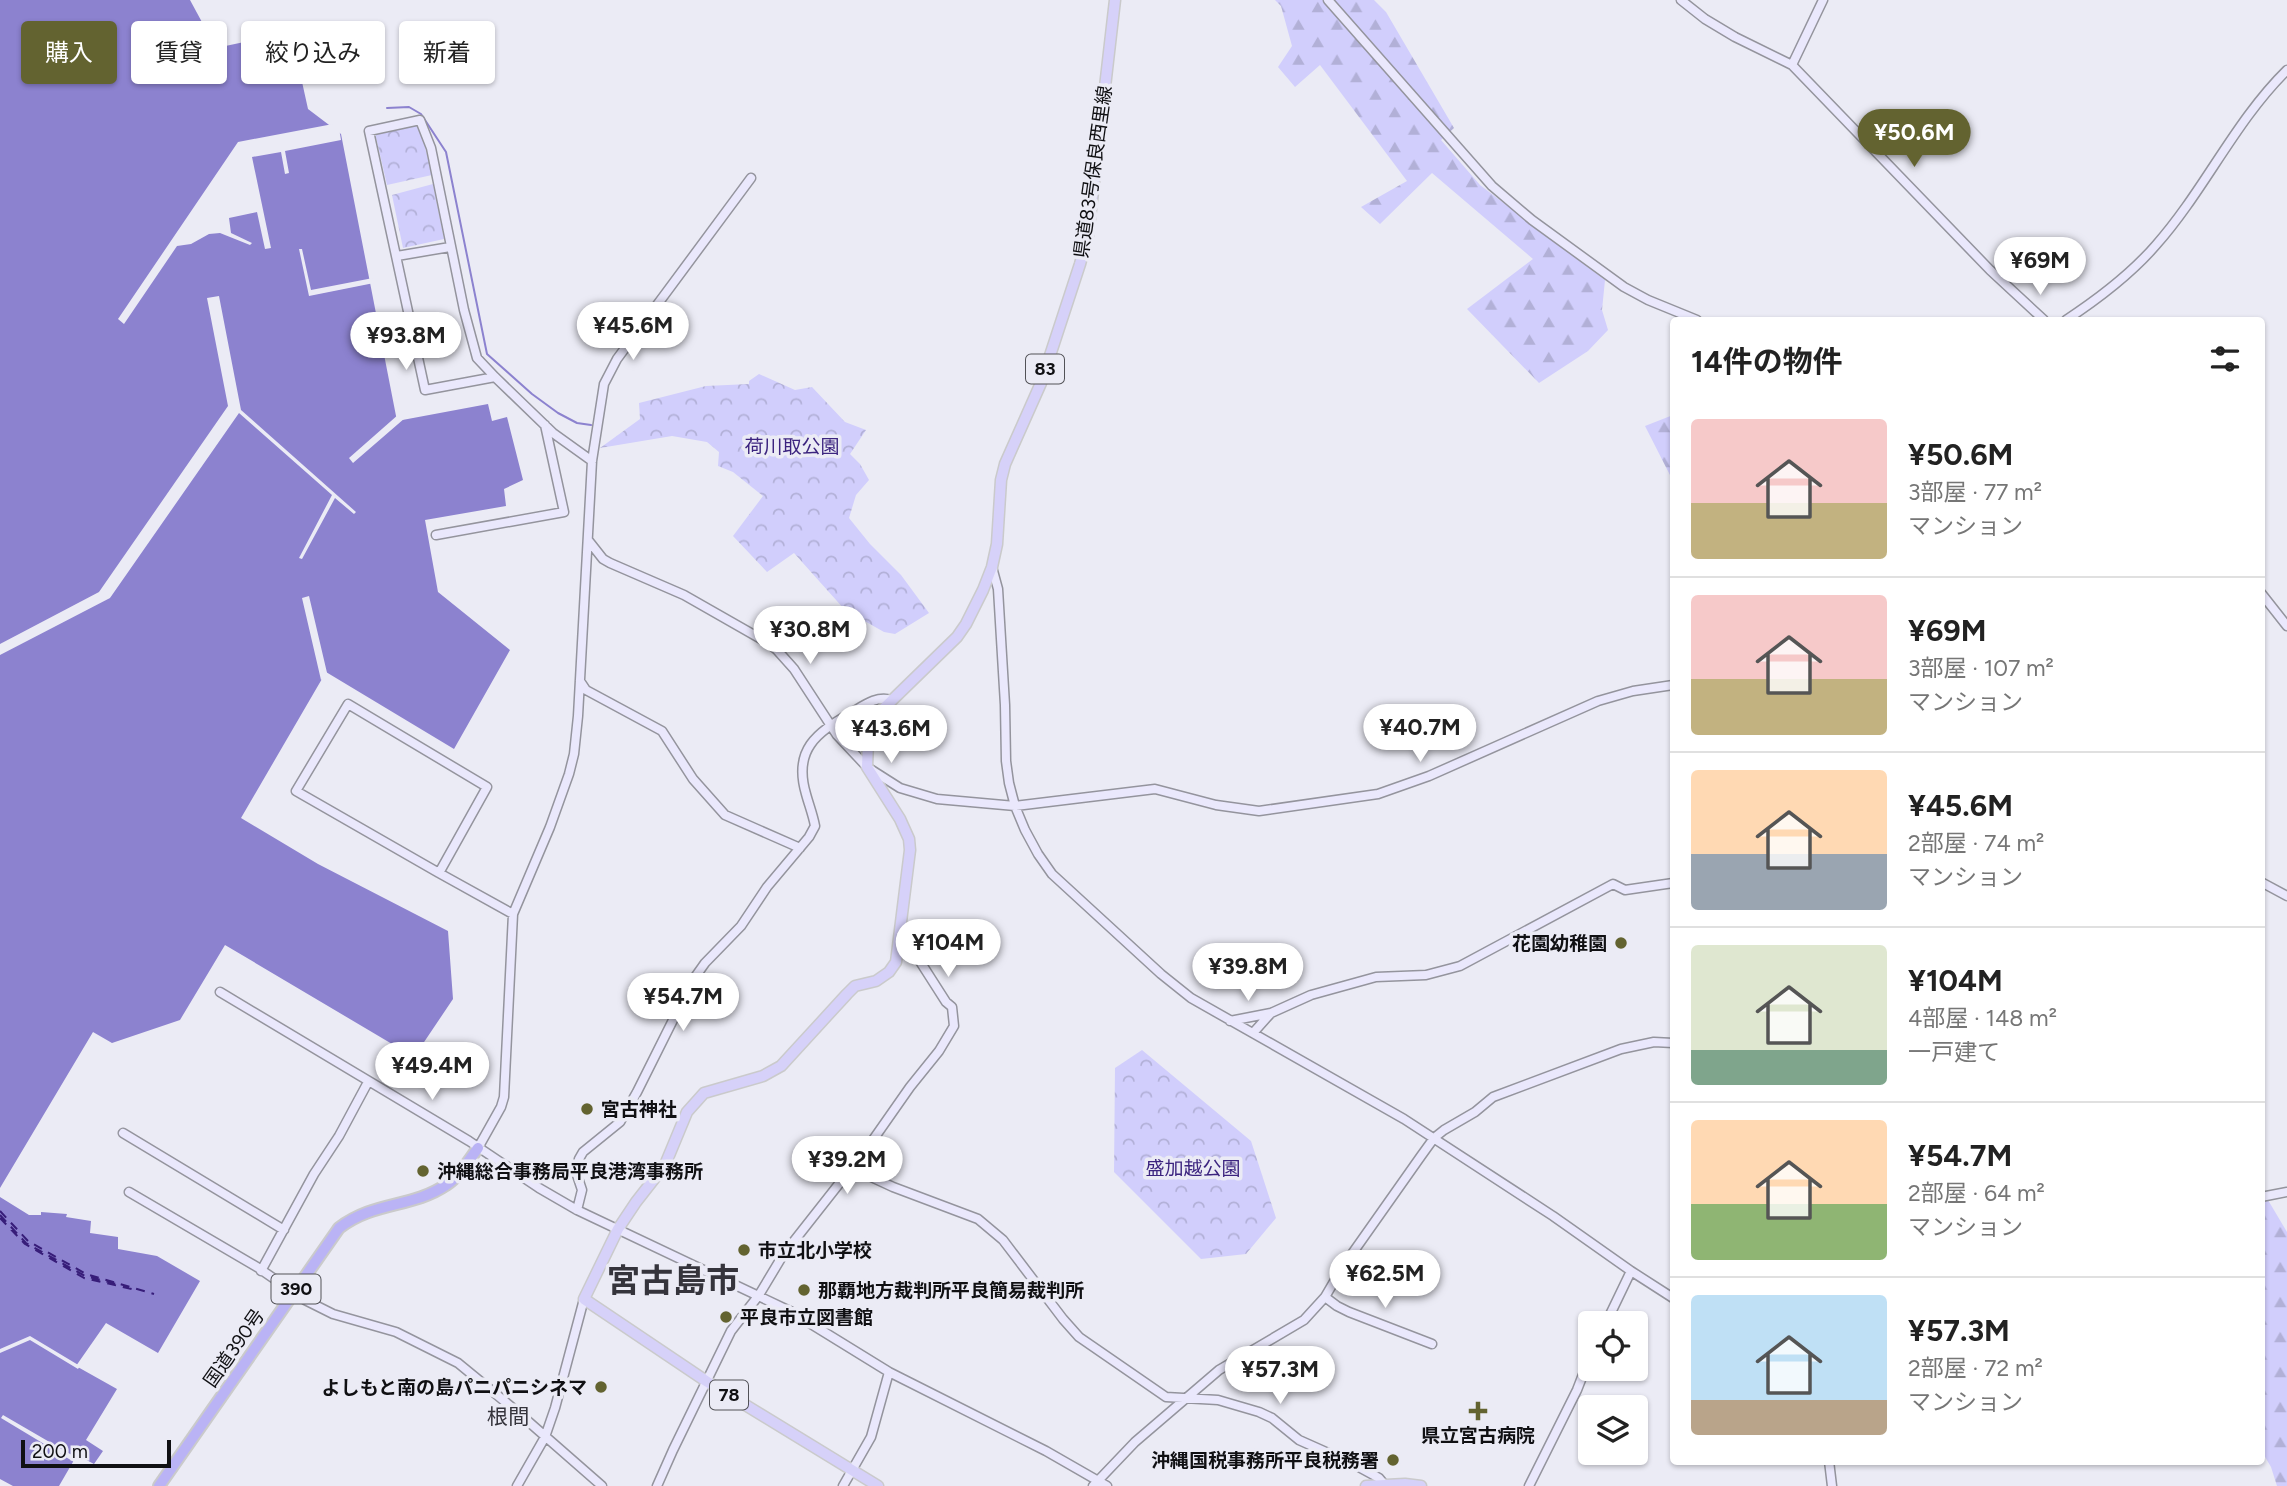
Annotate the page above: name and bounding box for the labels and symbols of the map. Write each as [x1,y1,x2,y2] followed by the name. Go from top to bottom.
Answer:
[1070,84,1116,260] street label: 県道83号保良西里線
[1857,110,1971,169] pin: ¥50.6M
[1999,238,2081,297] pin: ¥69M
[576,302,690,362] pin: ¥45.6M
[349,312,463,372] pin: ¥93.8M
[1026,354,1064,384] road number: 83
[744,435,840,458] park label: 荷川取公園
[753,606,867,666] pin: ¥30.8M
[1363,704,1477,764] pin: ¥40.7M
[834,706,948,765] pin: ¥43.6M
[899,920,997,979] pin: ¥104M
[1512,932,1607,955] place label: 花園幼稚園
[1613,935,1629,951] marker: 花園幼稚園
[1191,944,1305,1003] pin: ¥39.8M
[626,974,740,1033] pin: ¥54.7M
[375,1042,489,1102] pin: ¥49.4M
[601,1098,677,1121] place label: 宮古神社
[579,1101,595,1117] marker: 宮古神社
[790,1136,904,1196] pin: ¥39.2M
[1145,1157,1241,1180] park label: 盛加越公園
[437,1160,703,1183] place label: 沖縄総合事務局平良港湾事務所
[415,1163,431,1179] marker: 沖縄総合事務局平良港湾事務所
[758,1239,872,1262] place label: 市立北小学校
[736,1242,752,1258] marker: 市立北小学校
[1328,1250,1442,1310] pin: ¥62.5M
[607,1261,739,1300] district label: 宮古島市
[272,1274,320,1304] road number: 390
[818,1279,1084,1302] place label: 那覇地方裁判所平良簡易裁判所
[796,1282,812,1298] marker: 那覇地方裁判所平良簡易裁判所
[199,1304,269,1392] street label: 国道390号
[740,1306,873,1329] place label: 平良市立図書館
[718,1309,734,1325] marker: 平良市立図書館
[1223,1346,1337,1406] pin: ¥57.3M
[321,1376,587,1399] place label: よしもと南の島パニパニシネマ
[593,1379,609,1395] marker: よしもと南の島パニパニシネマ
[710,1380,748,1410] road number: 78
[1468,1401,1488,1421] marker: 県立宮古病院
[487,1404,529,1429] district label: 根間
[1421,1424,1535,1447] place label: 県立宮古病院
[21,1437,172,1469] scale bar
[1151,1449,1379,1472] place label: 沖縄国税事務所平良税務署
[1385,1452,1401,1468] marker: 沖縄国税事務所平良税務署

